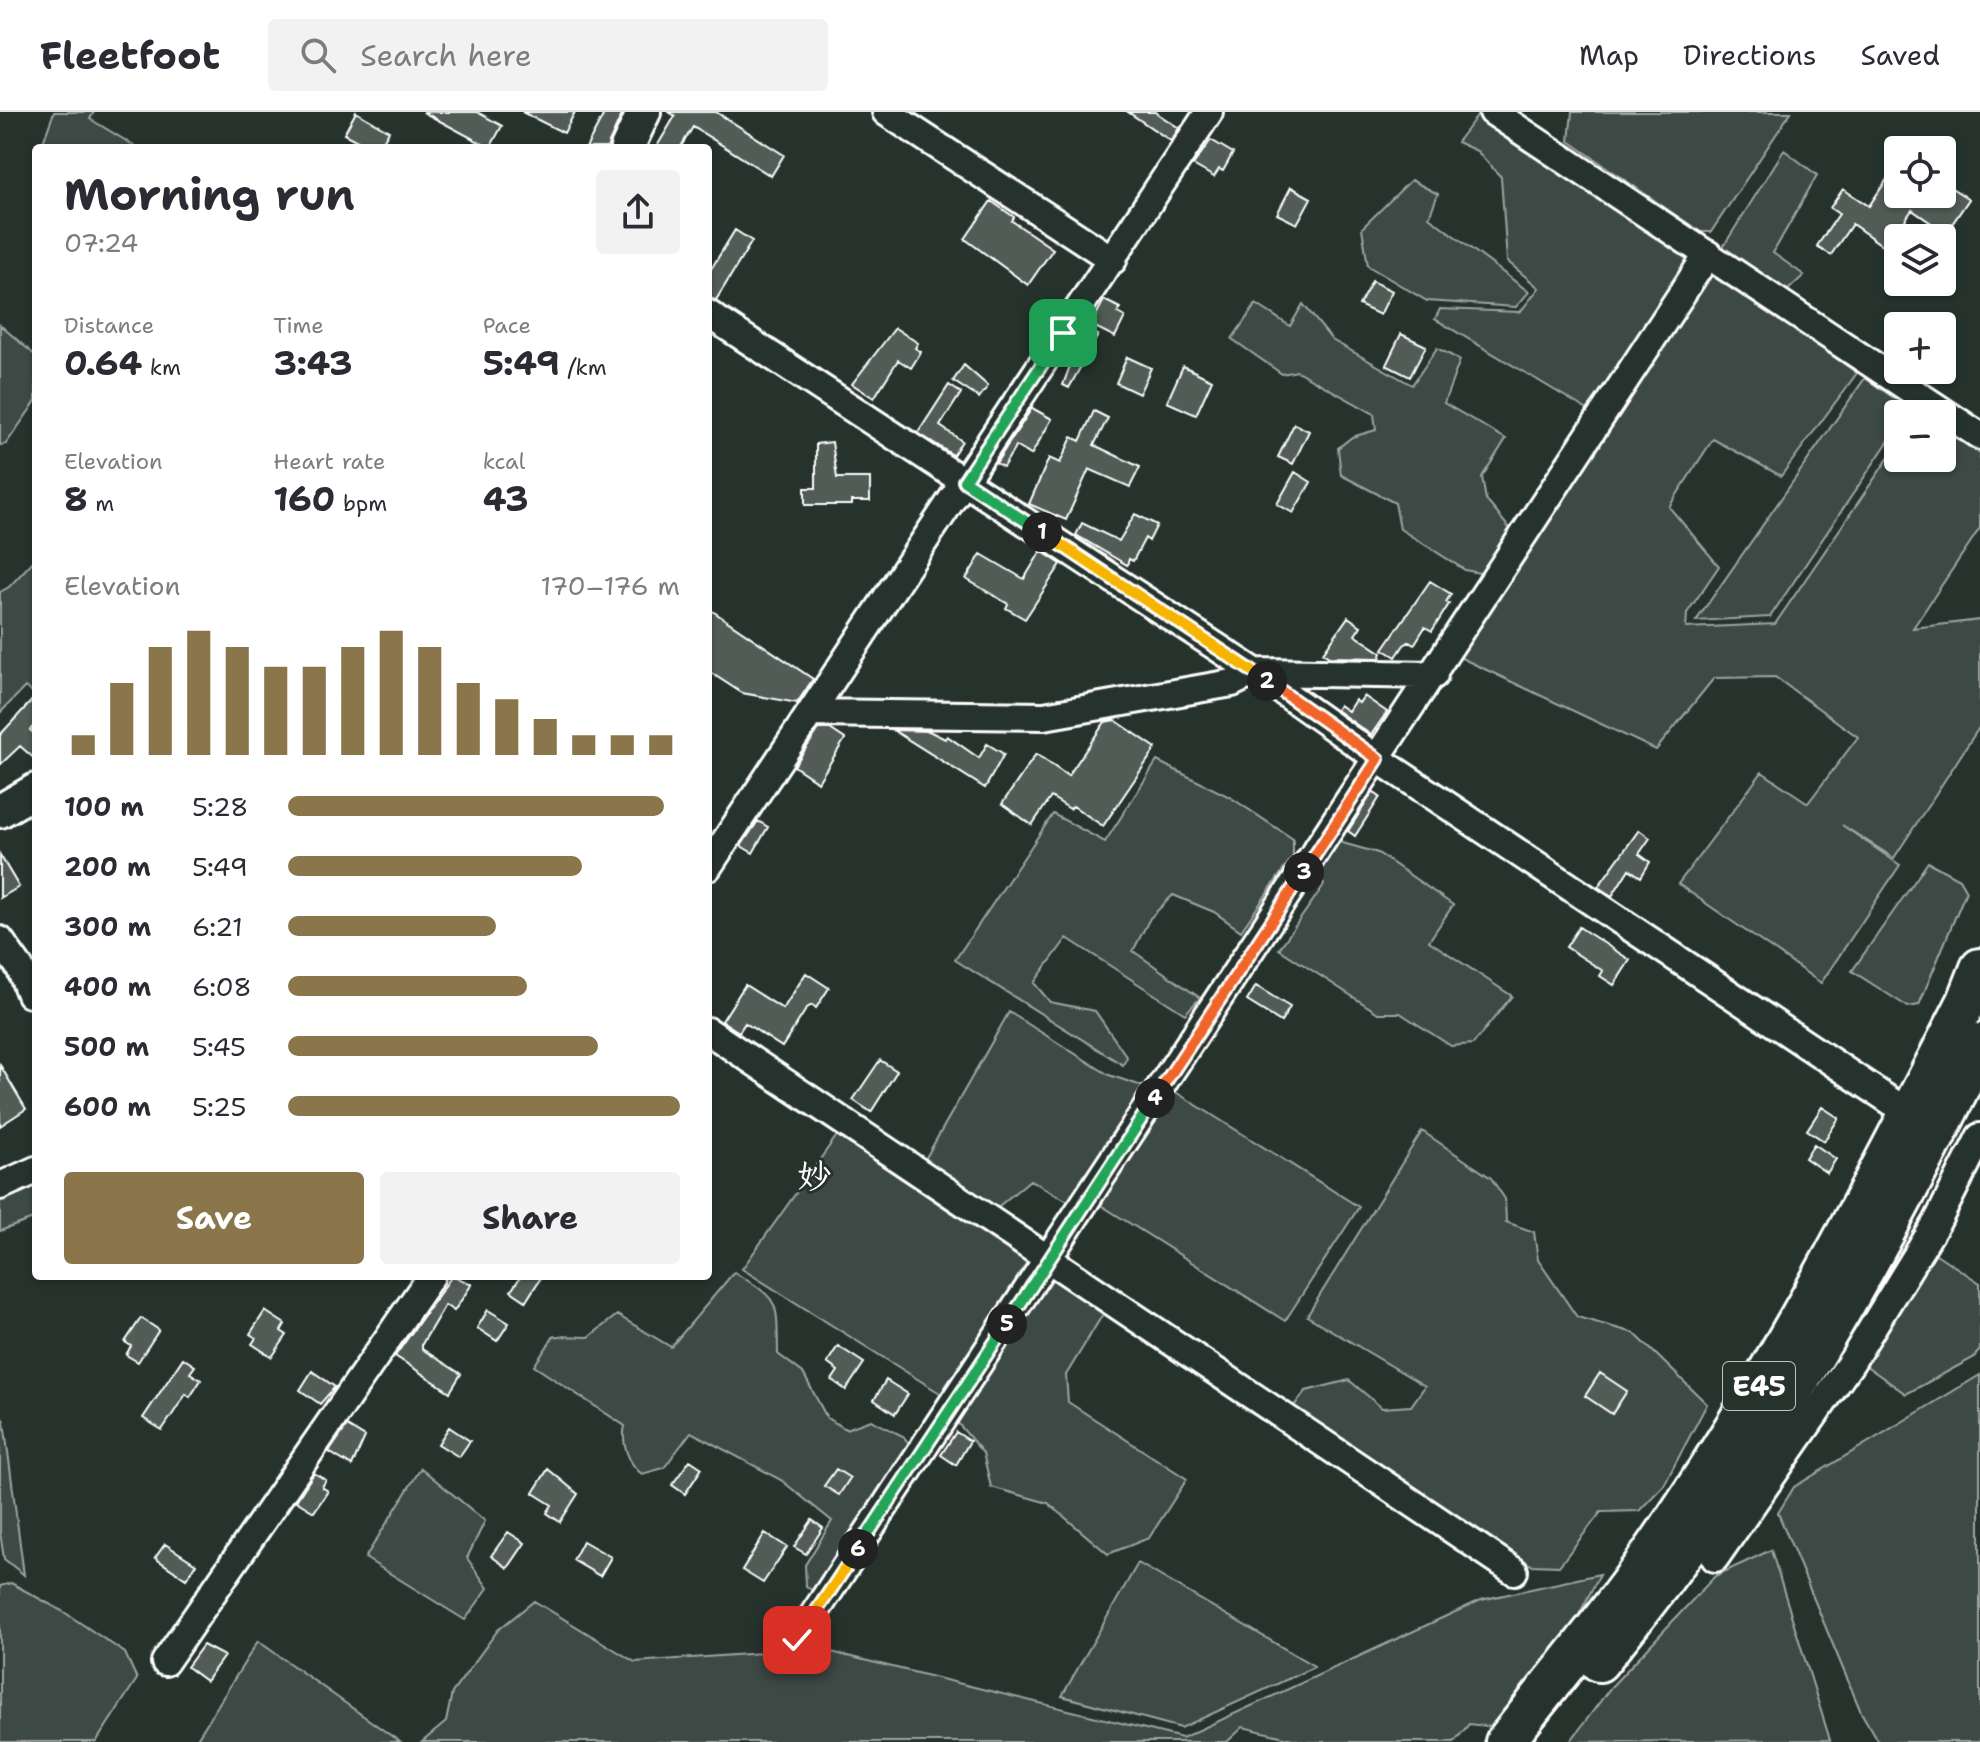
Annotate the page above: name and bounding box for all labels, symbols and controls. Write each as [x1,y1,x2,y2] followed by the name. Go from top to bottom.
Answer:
[268,19,828,91] search box
[40,30,220,81] text: Fleetfoot
[296,33,340,77] icon: search
[360,35,532,76] text: Search here
[1579,36,1639,74] text: Map
[1683,36,1817,74] text: Directions
[1861,36,1940,74] text: Saved
[1884,136,1956,472] map controls
[1884,136,1956,208] button: locate
[64,165,355,224] text: Morning run
[596,170,680,254] button: share
[1884,224,1956,296] button: layers
[64,225,139,260] text: 07:24
[1029,299,1097,367] pin
[64,311,154,340] text: Distance
[273,311,324,340] text: Time
[483,311,531,340] text: Pace
[1041,311,1085,355] icon: arrive
[1884,312,1956,384] button: +
[64,340,142,386] text: 0.64
[273,340,352,386] text: 3:43
[483,340,560,386] text: 5:49
[142,353,181,382] text: km
[560,353,607,382] text: /km
[1884,400,1956,472] button: −
[64,447,162,476] text: Elevation
[273,447,385,476] text: Heart rate
[483,447,525,476] text: kcal
[64,476,88,522] text: 8
[273,476,335,522] text: 160
[483,476,529,522] text: 43
[88,489,114,518] text: m
[335,489,387,518] text: bpm
[1022,512,1062,552] pin: 1
[1037,517,1047,546] text: 1
[64,568,180,603] text: Elevation
[540,568,680,603] text: 170–176 m
[1247,661,1287,701] pin: 2
[1259,666,1275,695] text: 2
[64,789,144,824] text: 100 m
[192,789,248,824] text: 5:28
[64,849,151,884] text: 200 m
[192,849,248,884] text: 5:49
[1284,852,1324,892] pin: 3
[1296,857,1312,886] text: 3
[64,909,151,944] text: 300 m
[192,909,243,944] text: 6:21
[64,969,151,1004] text: 400 m
[192,969,252,1004] text: 6:08
[64,1029,149,1064] text: 500 m
[192,1029,246,1064] text: 5:45
[1135,1078,1175,1118] pin: 4
[1147,1083,1163,1112] text: 4
[64,1089,151,1124] text: 600 m
[192,1089,246,1124] text: 5:25
[797,1153,831,1199] district label: 妙
[64,1172,364,1264] button: Save
[380,1172,680,1264] button: Share
[987,1304,1027,1344] pin: 5
[1000,1309,1014,1338] text: 5
[1723,1362,1795,1410] road number: E45
[838,1529,878,1569] pin: 6
[850,1534,866,1563] text: 6
[763,1606,831,1674] pin
[775,1618,819,1662] icon: check

